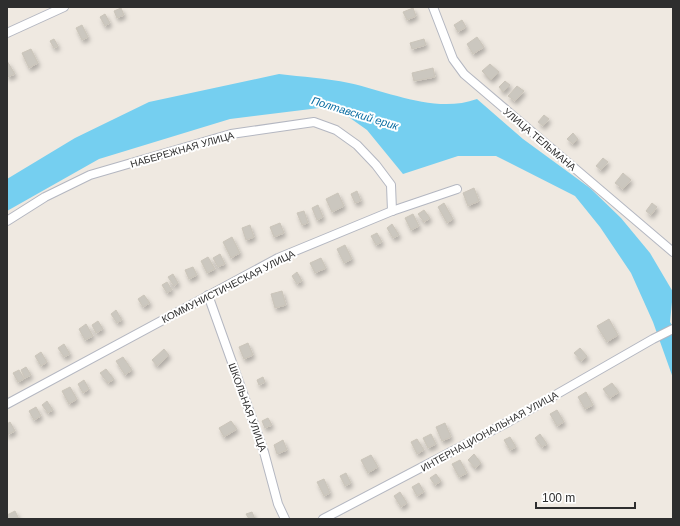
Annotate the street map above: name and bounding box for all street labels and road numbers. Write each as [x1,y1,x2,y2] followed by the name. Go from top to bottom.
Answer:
[501,106,578,173] street label: УЛИЦА ТЕЛЬМАНА
[129,129,236,170] street label: НАБЕРЕЖНАЯ УЛИЦА
[160,248,297,325] street label: КОММУНИСТИЧЕСКАЯ УЛИЦА
[226,361,269,453] street label: ШКОЛЬНАЯ УЛИЦА
[419,389,560,474] street label: ИНТЕРНАЦИОНАЛЬНАЯ УЛИЦА

